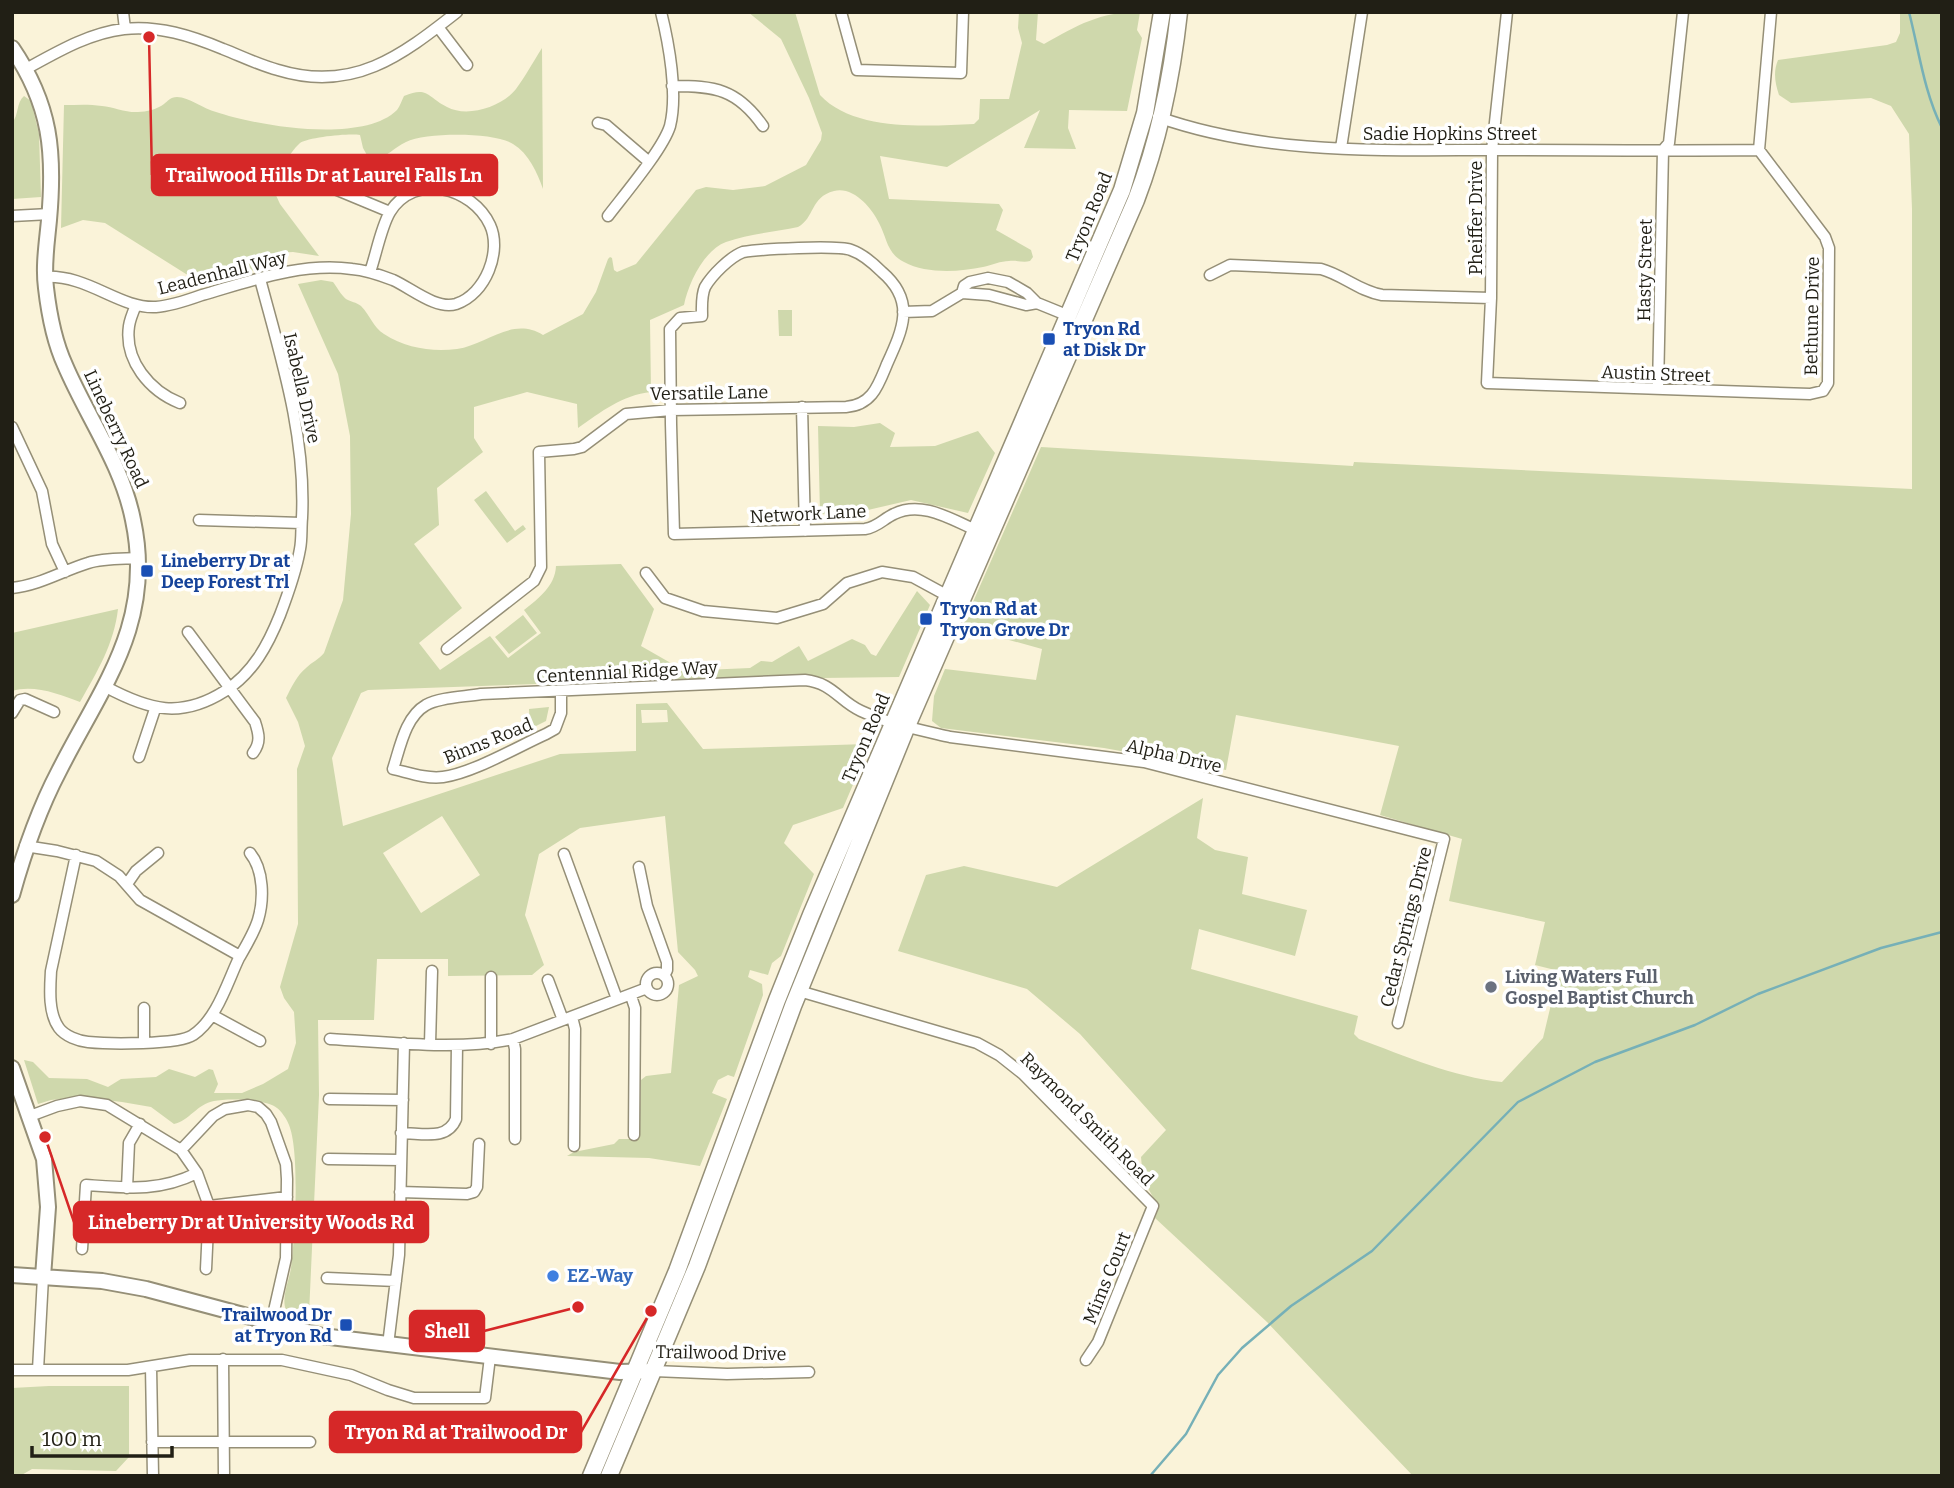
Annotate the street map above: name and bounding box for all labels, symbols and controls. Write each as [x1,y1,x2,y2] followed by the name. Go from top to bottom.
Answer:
[1363,123,1538,145] street label: Sadie Hopkins Street
[152,155,497,195] callout: Trailwood Hills Dr at Laurel Falls Ln
[1465,161,1487,275] street label: Pheiffer Drive
[166,164,483,187] text: Trailwood Hills Dr at Laurel Falls Ln
[1061,168,1117,265] street label: Tryon Road
[1633,218,1657,322] street label: Hasty Street
[155,246,289,300] street label: Leadenhall Way
[1800,256,1824,376] street label: Bethune Drive
[1063,318,1146,361] place label: Tryon Rd at Disk Dr
[279,331,325,445] street label: Isabella Drive
[1041,331,1057,347] marker: Tryon Rd at Disk Dr
[1601,361,1712,387] street label: Austin Street
[79,366,153,492] street label: Lineberry Road
[650,381,768,405] street label: Versatile Lane
[749,500,867,528] street label: Network Lane
[161,550,290,593] place label: Lineberry Dr at Deep Forest Trl
[139,563,155,579] marker: Lineberry Dr at Deep Forest Trl
[940,598,1070,641] place label: Tryon Rd at Tryon Grove Dr
[918,611,934,627] marker: Tryon Rd at Tryon Grove Dr
[536,656,719,688] street label: Centennial Ridge Way
[837,690,895,786] street label: Tryon Road
[440,713,536,769] street label: Binns Road
[1124,734,1224,778] street label: Alpha Drive
[1375,844,1437,1010] street label: Cedar Springs Drive
[1505,966,1695,1009] place label: Living Waters Full Gospel Baptist Church
[1483,979,1499,995] marker: Living Waters Full Gospel Baptist Church
[1016,1048,1159,1191] street label: Raymond Smith Road
[74,1202,428,1242] callout: Lineberry Dr at University Woods Rd
[88,1211,415,1234] text: Lineberry Dr at University Woods Rd
[1078,1228,1136,1328] street label: Mims Court
[567,1265,634,1287] place label: EZ-Way
[545,1268,561,1284] marker: EZ-Way
[221,1304,333,1347] place label: Trailwood Dr at Tryon Rd
[410,1311,484,1351] callout: Shell
[338,1317,354,1333] marker: Trailwood Dr at Tryon Rd
[424,1320,470,1343] text: Shell
[655,1341,787,1365] street label: Trailwood Drive
[330,1412,581,1452] callout: Tryon Rd at Trailwood Dr
[32,1414,172,1458] scale bar
[345,1421,568,1444] text: Tryon Rd at Trailwood Dr
[42,1426,102,1452] text: 100 m

